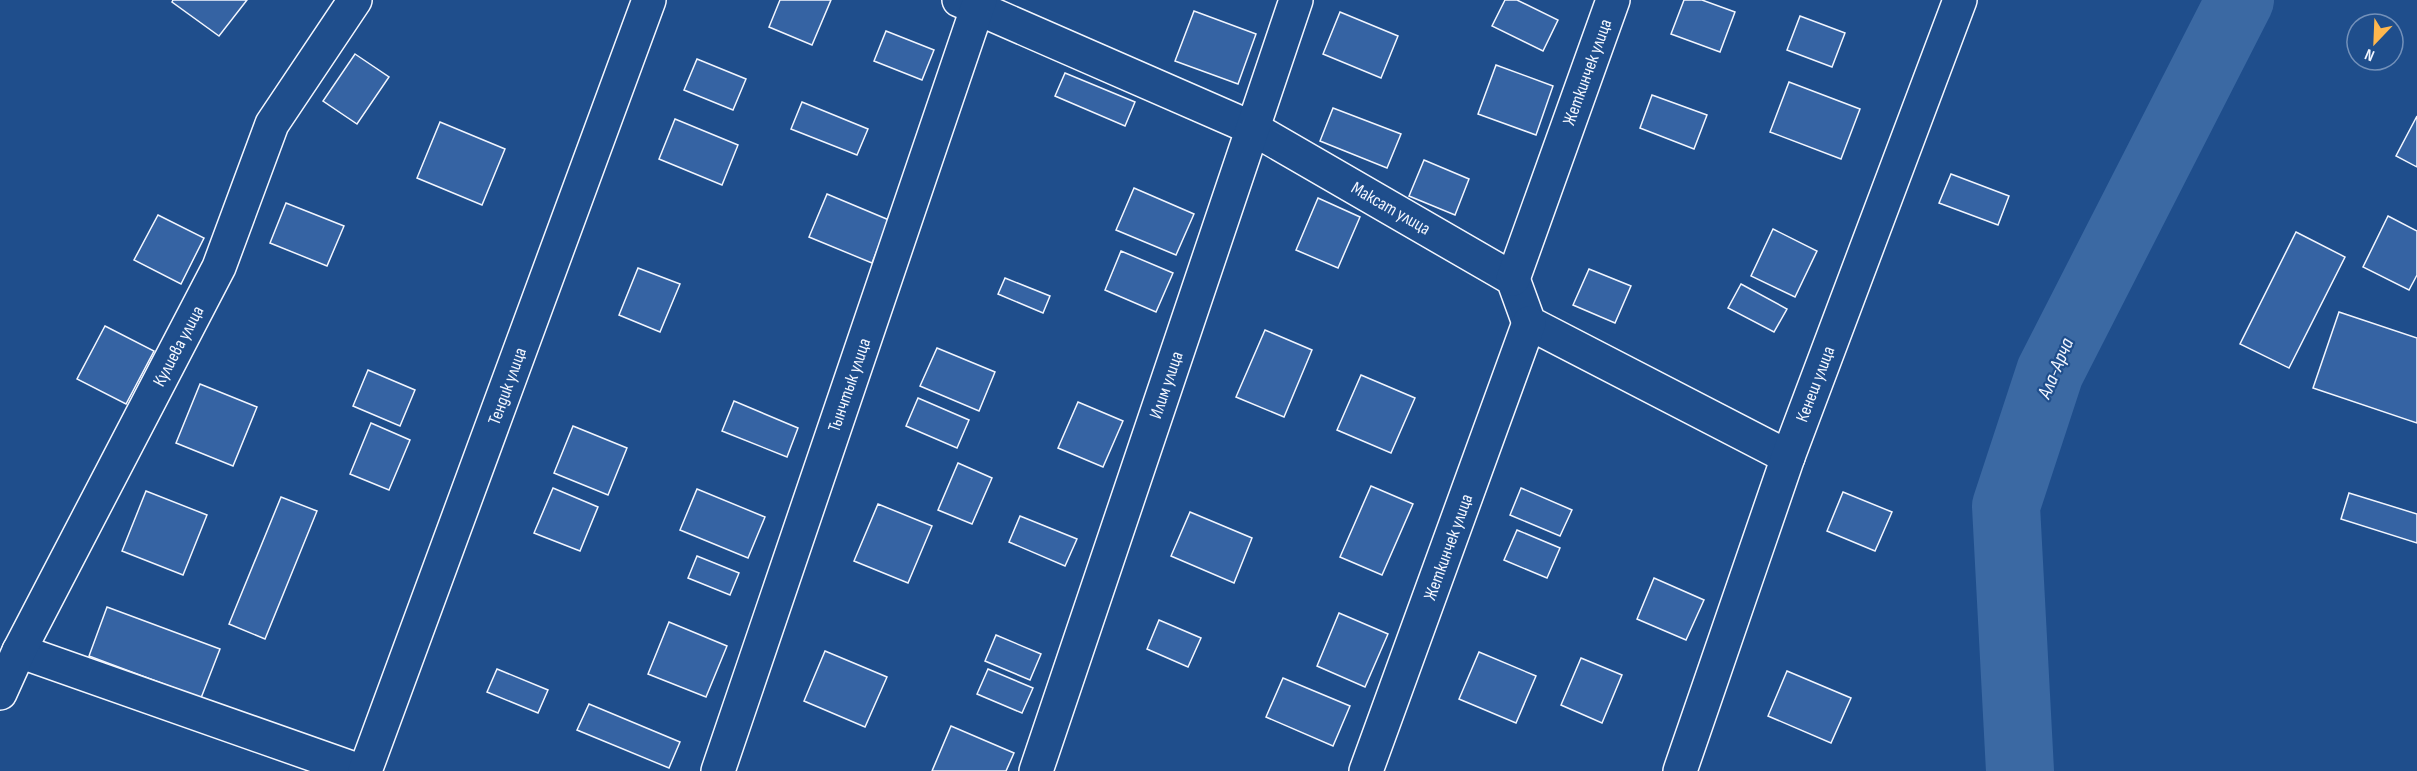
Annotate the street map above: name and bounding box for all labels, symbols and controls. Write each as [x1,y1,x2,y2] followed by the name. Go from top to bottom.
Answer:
[2345,12,2405,72] north arrow
[1559,16,1616,128] street label: Жеткинчек улица
[2362,44,2377,65] text: N
[1348,177,1434,239] street label: Максат улица
[149,302,208,390] street label: Кулиева улица
[2032,335,2079,403] water label: Ала-Арча
[824,336,875,435] street label: Тынчтык улица
[1791,343,1840,425] street label: Кенеш улица
[484,345,531,428] street label: Тендик улица
[1145,349,1188,422] street label: Илим улица
[1420,491,1477,603] street label: Жеткинчек улица

